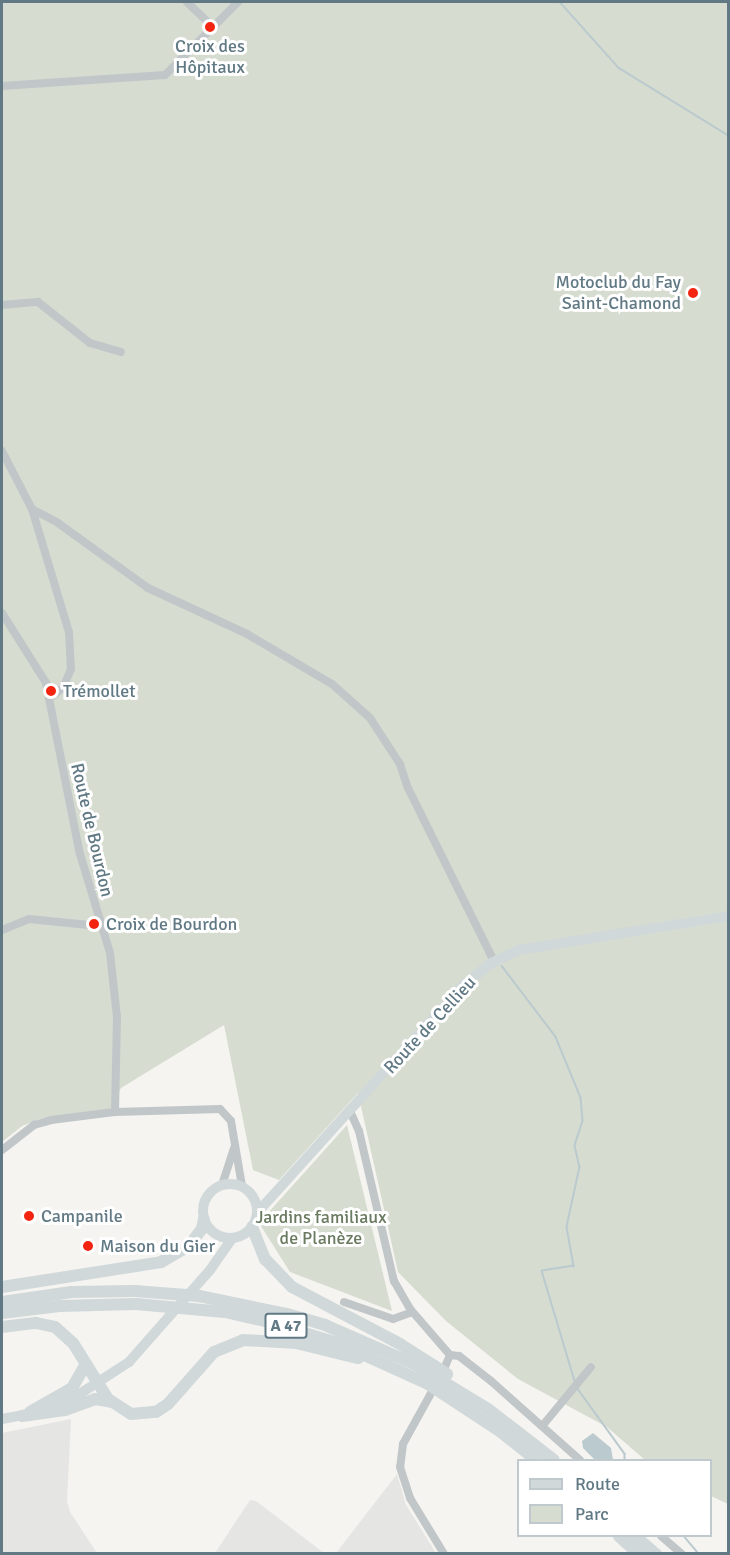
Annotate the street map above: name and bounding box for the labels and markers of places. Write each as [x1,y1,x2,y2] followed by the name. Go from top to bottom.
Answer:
[203,20,217,34] marker: Croix des Hôpitaux
[175,36,245,78] place label: Croix des Hôpitaux
[555,272,681,314] place label: Motoclub du Fay Saint-Chamond
[686,286,700,300] marker: Motoclub du Fay Saint-Chamond
[63,680,135,702] place label: Trémollet
[44,684,58,698] marker: Trémollet
[106,913,237,935] place label: Croix de Bourdon
[87,917,101,931] marker: Croix de Bourdon
[41,1205,123,1227] place label: Campanile
[22,1209,36,1223] marker: Campanile
[100,1235,215,1257] place label: Maison du Gier
[81,1239,95,1253] marker: Maison du Gier

